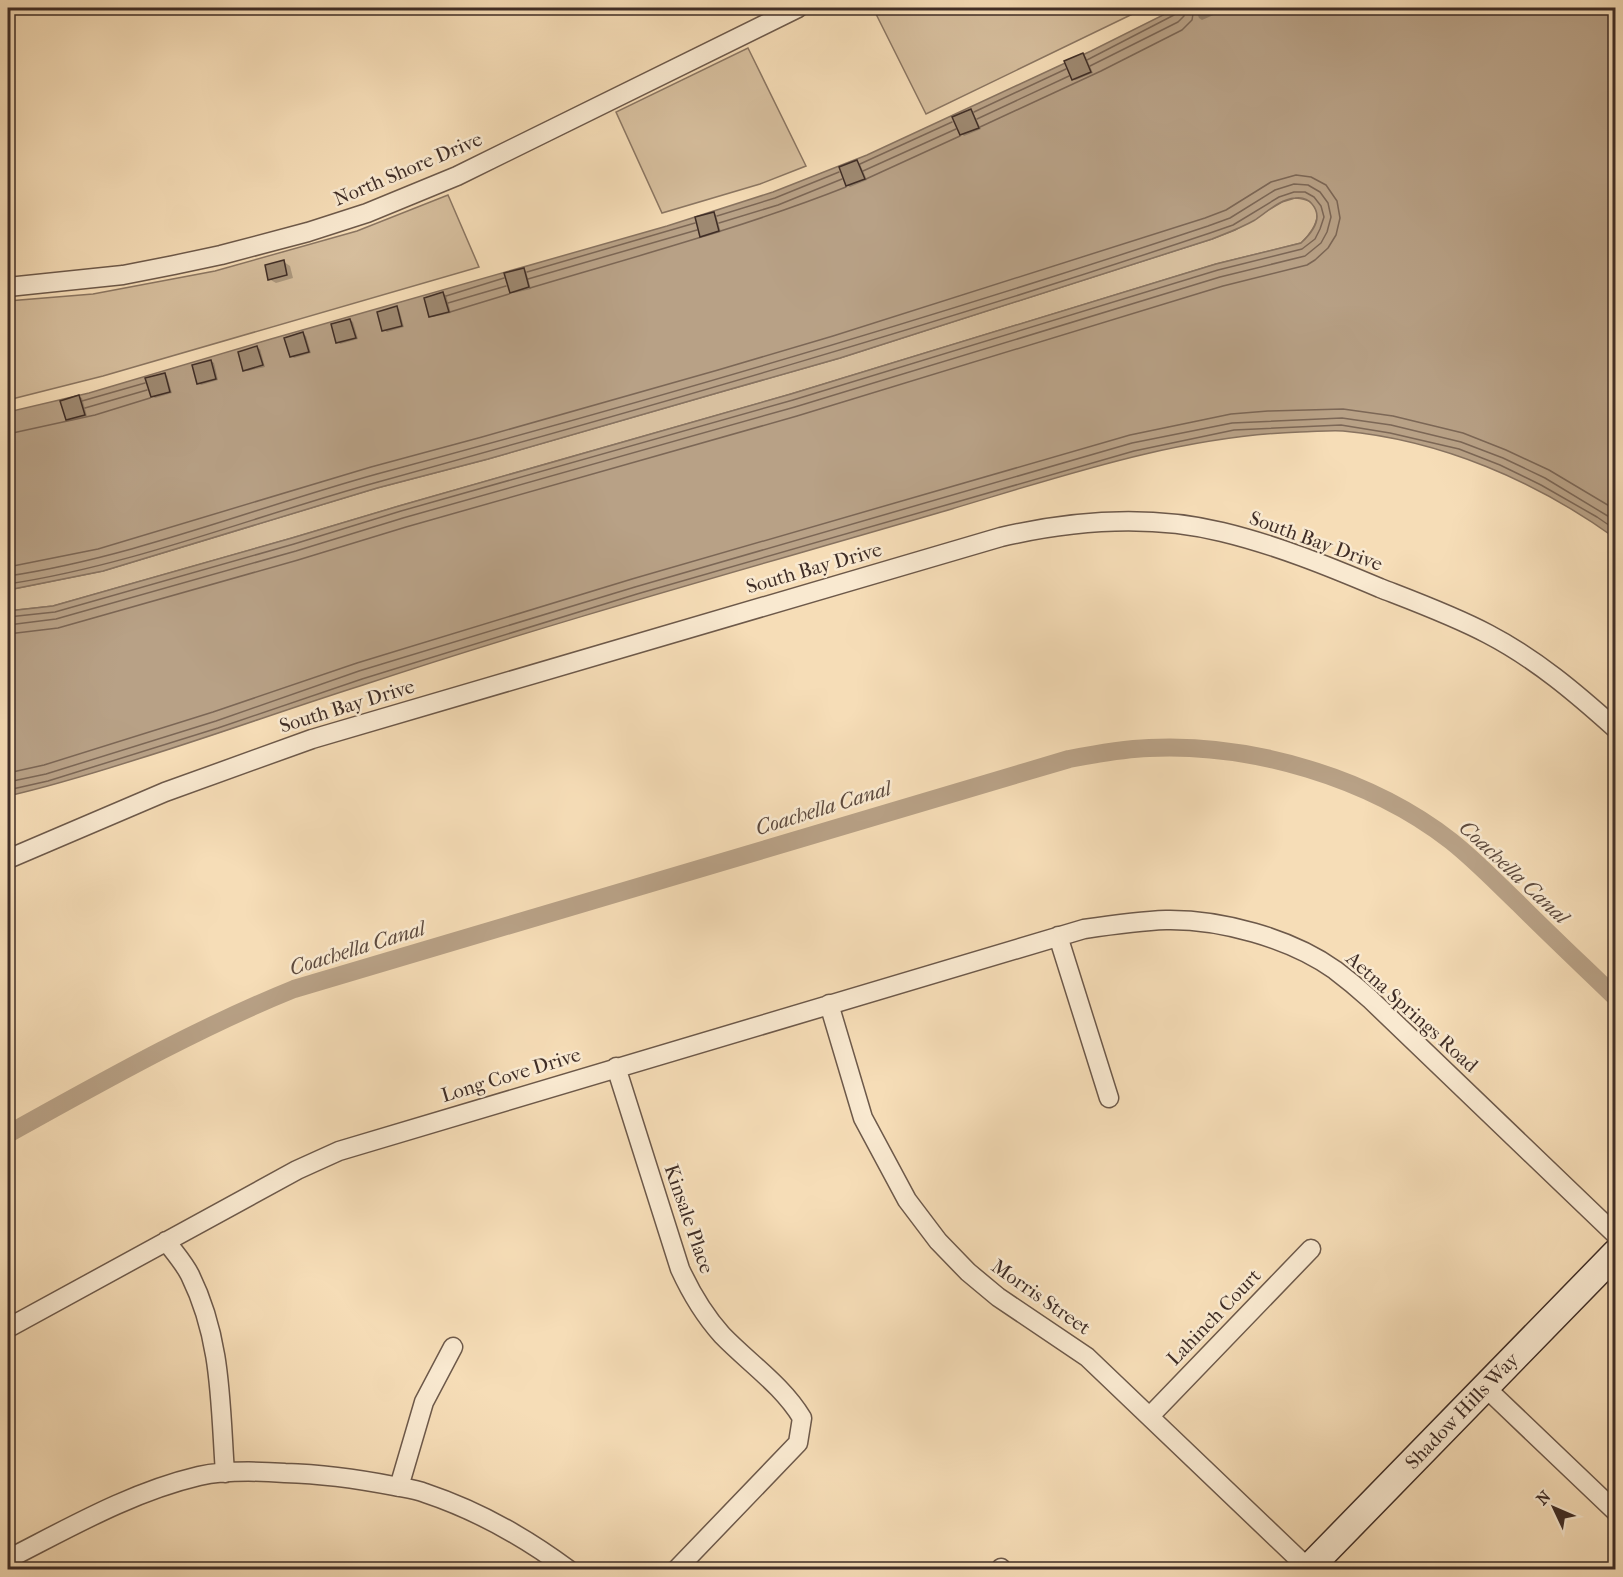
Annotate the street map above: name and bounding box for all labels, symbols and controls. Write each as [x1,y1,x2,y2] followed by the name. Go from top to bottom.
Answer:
[330,127,486,211] street label: North Shore Drive
[1246,506,1386,576] street label: South Bay Drive
[744,538,885,598] street label: South Bay Drive
[277,675,417,737] street label: South Bay Drive
[752,775,896,840] water label: Coachella Canal
[1455,815,1576,931] water label: Coachella Canal
[286,915,430,980] water label: Coachella Canal
[1341,946,1483,1078] street label: Aetna Springs Road
[438,1043,584,1107] street label: Long Cove Drive
[660,1161,718,1277] street label: Kinsale Place
[987,1254,1095,1340] street label: Morris Street
[1162,1264,1266,1370] street label: Lahinch Court
[1401,1347,1524,1474] street label: Shadow Hills Way
[1524,1478,1584,1538] north arrow
[1533,1486,1555,1509] text: N

